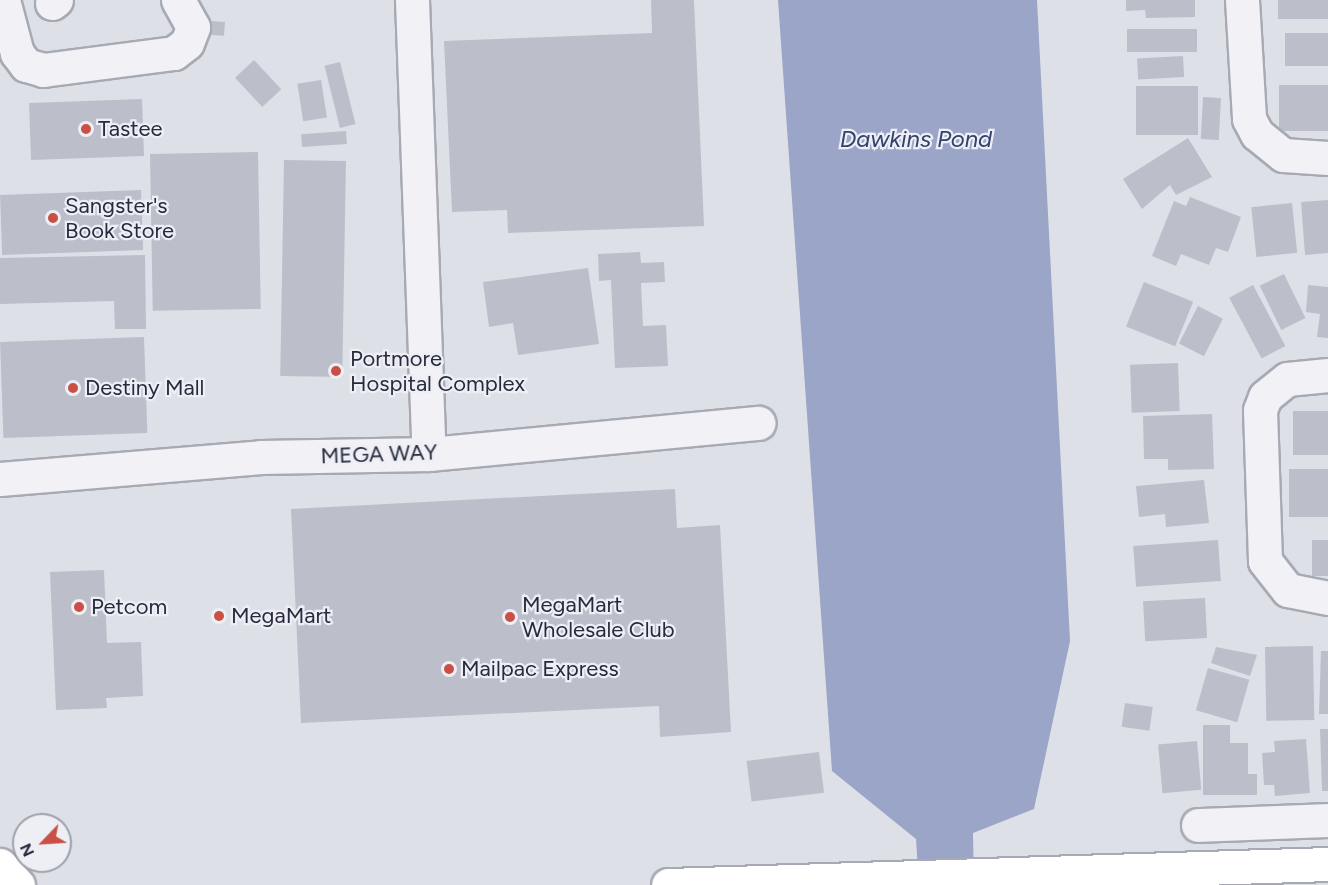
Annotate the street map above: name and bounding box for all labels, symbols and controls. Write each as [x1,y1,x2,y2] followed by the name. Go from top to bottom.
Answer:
[98,116,163,142] place label: Tastee
[79,122,93,136] marker: Tastee
[840,125,992,153] water label: Dawkins Pond
[65,192,174,243] place label: Sangster's Book Store
[46,211,60,225] marker: Sangster's Book Store
[350,345,525,396] place label: Portmore Hospital Complex
[327,362,345,380] marker: Portmore Hospital Complex
[85,375,204,401] place label: Destiny Mall
[66,381,80,395] marker: Destiny Mall
[320,439,438,469] street label: MEGA WAY
[522,591,675,642] place label: MegaMart Wholesale Club
[91,594,167,620] place label: Petcom
[72,600,86,614] marker: Petcom
[231,603,331,629] place label: MegaMart
[212,609,226,623] marker: MegaMart
[503,610,517,624] marker: MegaMart Wholesale Club
[461,656,619,682] place label: Mailpac Express
[442,662,456,676] marker: Mailpac Express
[12,813,72,873] north arrow
[16,840,38,860] text: N

